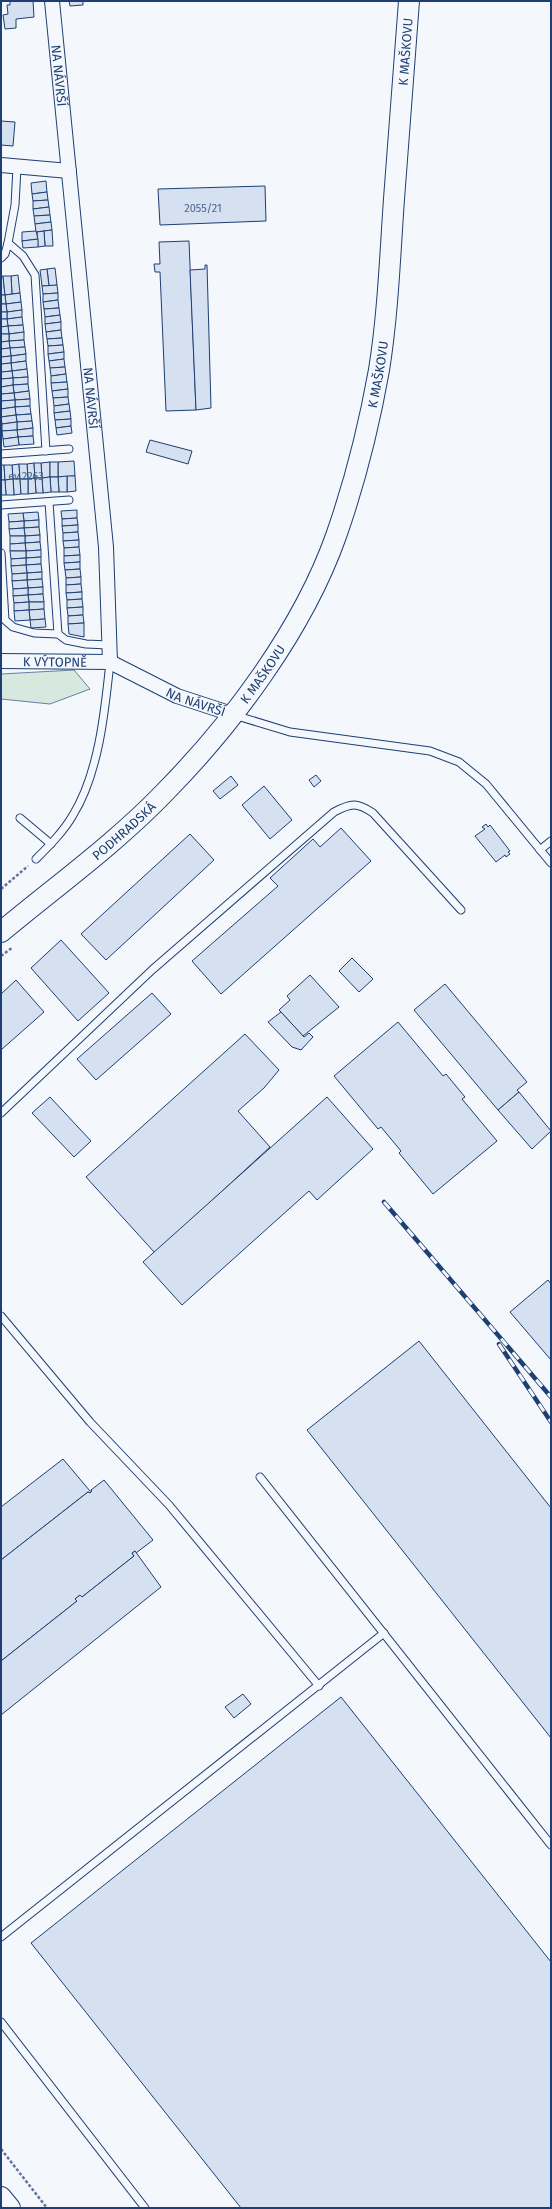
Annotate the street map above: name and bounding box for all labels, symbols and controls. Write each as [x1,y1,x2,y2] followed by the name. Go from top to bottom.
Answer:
[396,17,416,86] street label: K MAŠKOVU
[48,44,70,107] street label: NA NÁVRŠÍ
[184,202,222,215] house number: 2055/21
[365,340,391,409] street label: K MAŠKOVU
[80,367,102,430] street label: NA NÁVRŠÍ
[8,470,44,483] house number: ev.2263
[237,642,288,707] street label: K MAŠKOVU
[23,654,87,670] street label: K VÝTOPNĚ
[163,685,228,719] street label: NA NÁVRŠÍ
[89,799,159,863] street label: PODHRADSKÁ

